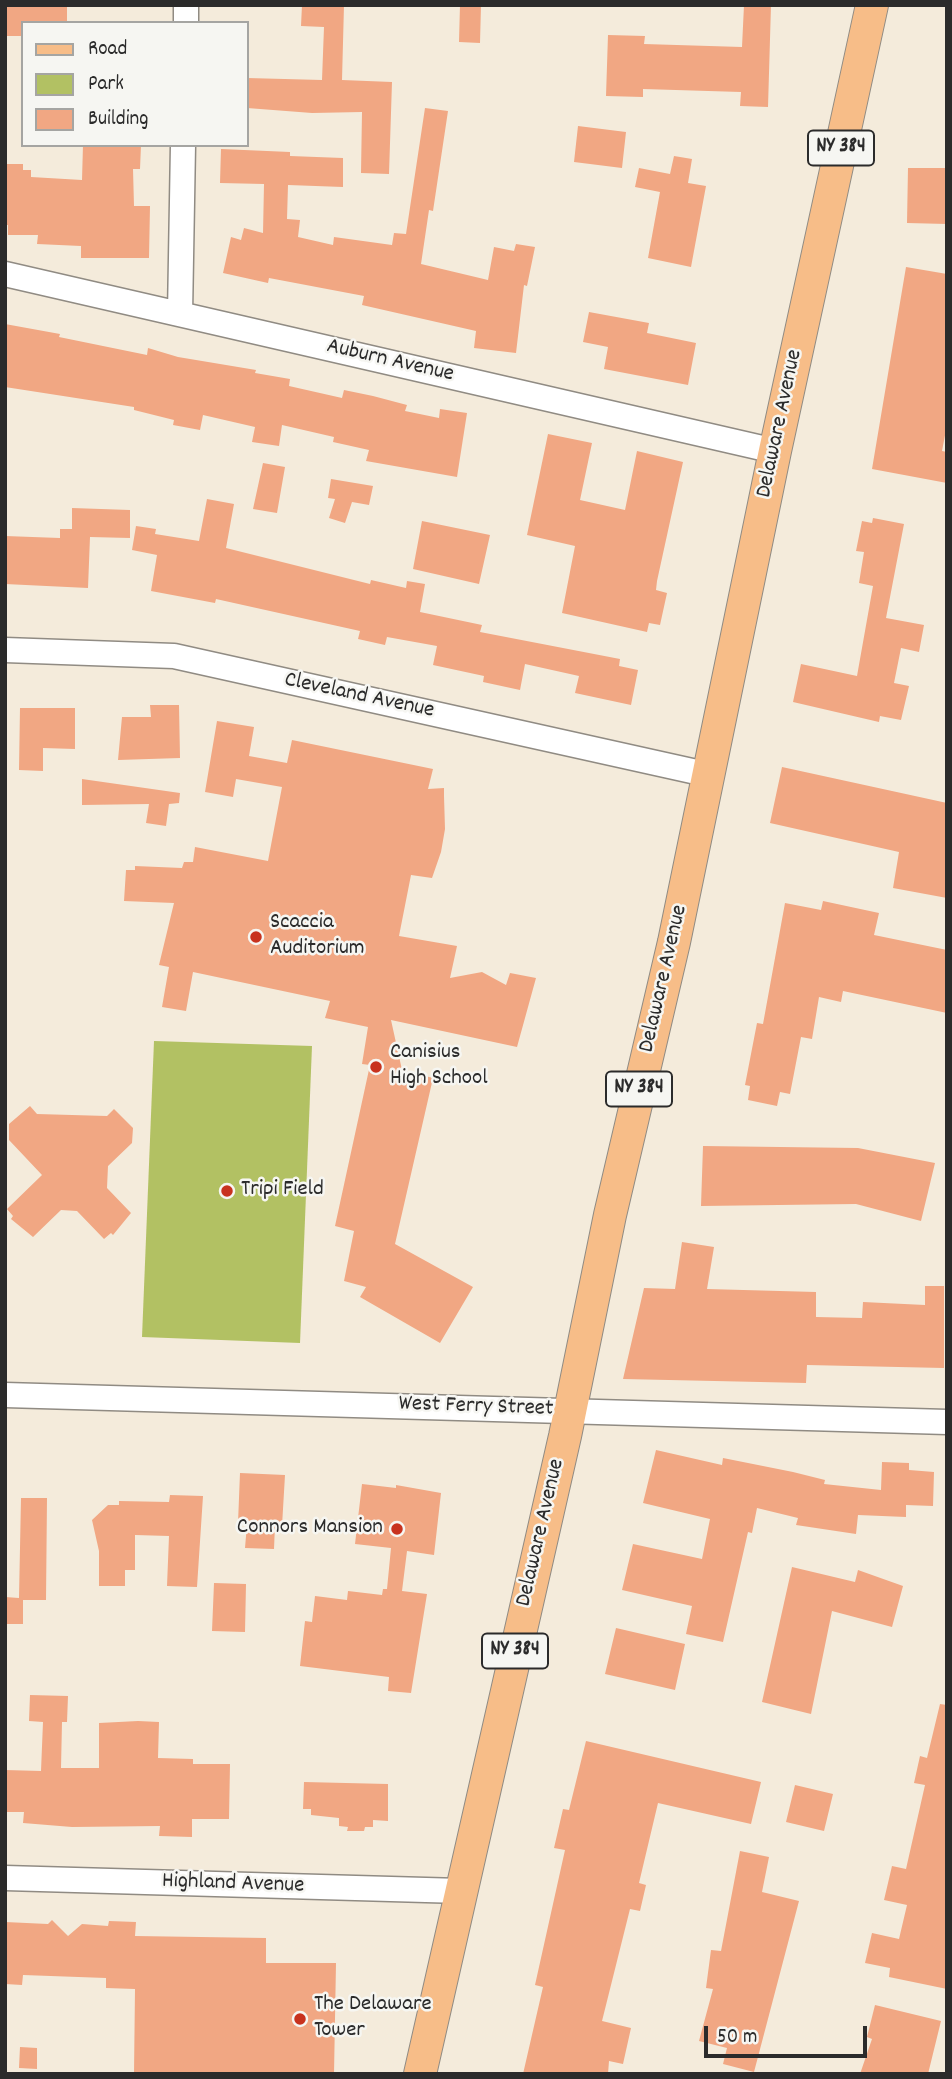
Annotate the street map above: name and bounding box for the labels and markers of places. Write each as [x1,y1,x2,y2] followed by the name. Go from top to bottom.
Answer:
[270,910,365,964] place label: Scaccia Auditorium
[248,929,264,945] marker: Scaccia Auditorium
[390,1040,488,1094] place label: Canisius High School
[368,1059,384,1075] marker: Canisius High School
[241,1177,324,1205] place label: Tripi Field
[219,1183,235,1199] marker: Tripi Field
[237,1515,383,1543] place label: Connors Mansion
[389,1521,405,1537] marker: Connors Mansion
[314,1992,432,2046] place label: The Delaware Tower
[292,2011,308,2027] marker: The Delaware Tower

